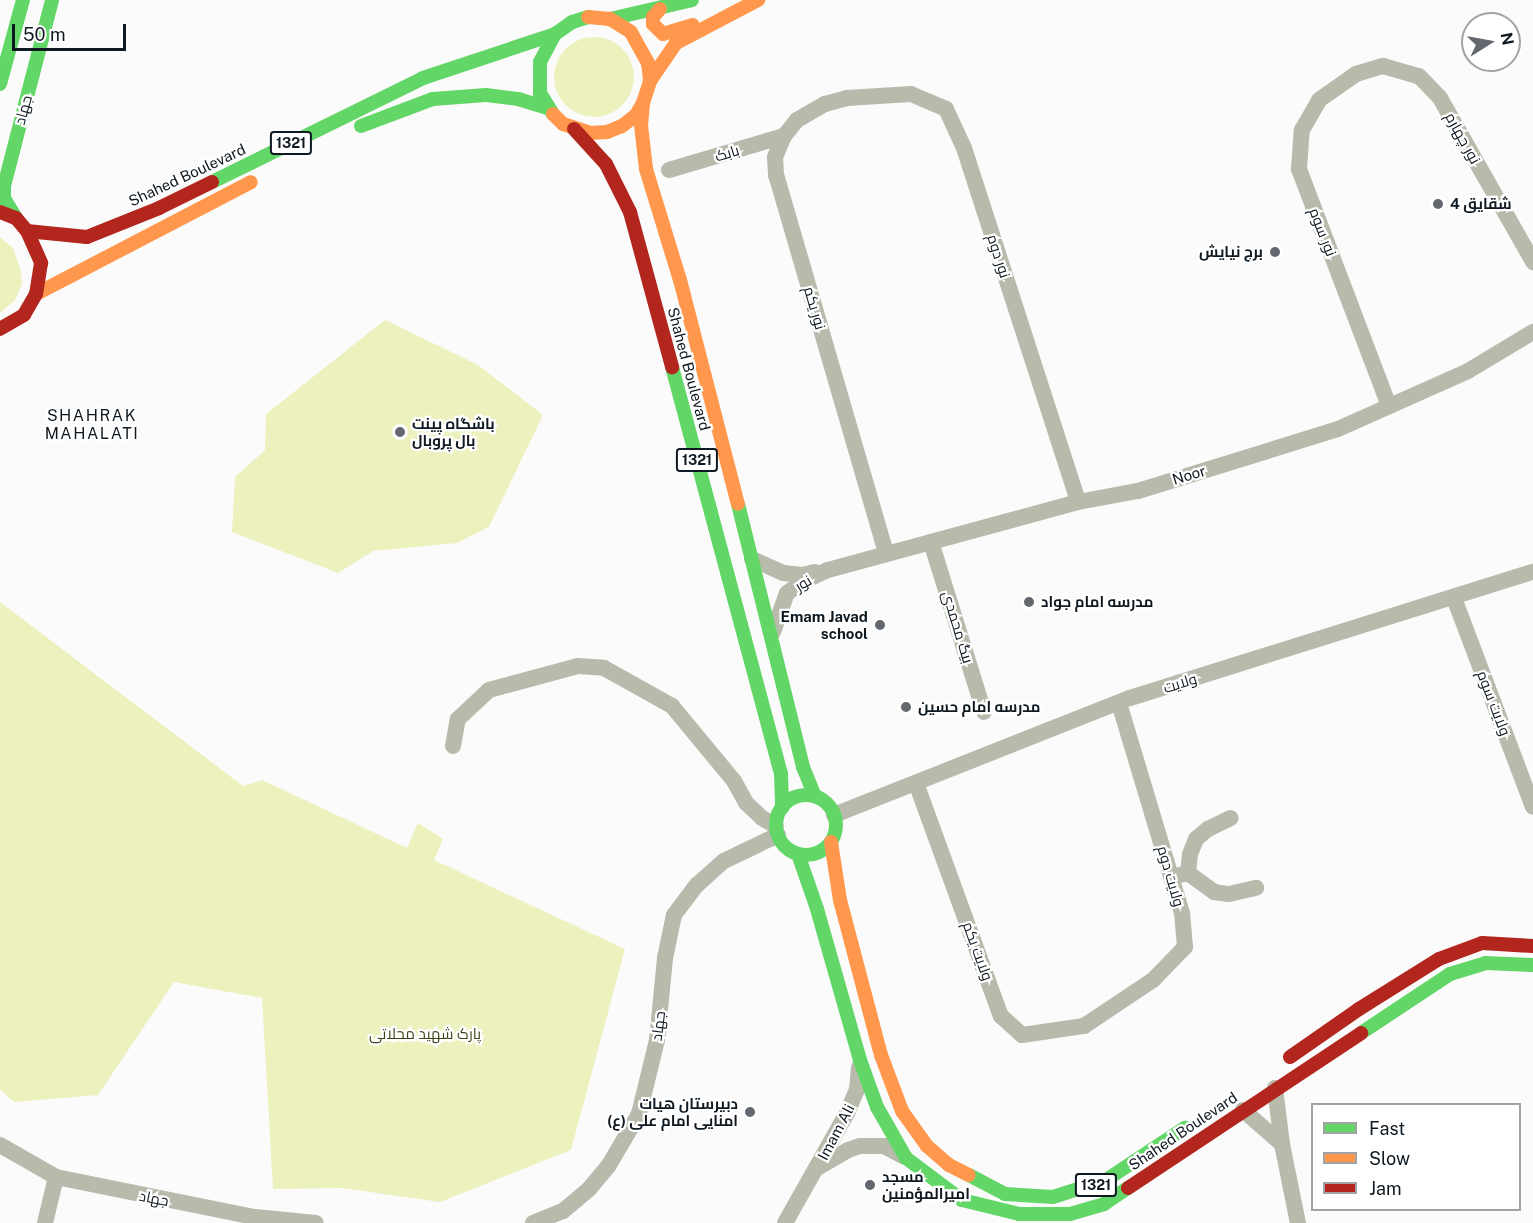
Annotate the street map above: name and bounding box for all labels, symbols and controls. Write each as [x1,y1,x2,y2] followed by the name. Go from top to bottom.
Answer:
[15,12,129,50] scale bar
[1461,12,1521,72] north arrow
[23,24,66,45] text: 50 m
[1497,31,1518,47] text: N
[10,93,36,127] street label: جهاد
[1441,109,1485,167] street label: نور چهارم
[268,132,314,154] road number: 1321
[126,140,248,210] street label: Shahed Boulevard
[713,141,741,165] street label: بابک
[1450,195,1512,213] place label: شقایق 4
[1431,197,1445,211] marker: شقایق 4
[1306,205,1340,259] street label: نور سوم
[983,232,1015,280] street label: نور دوم
[1199,243,1263,261] place label: برج نیایش
[1268,245,1282,259] marker: برج نیایش
[800,284,830,332] street label: نور یکم
[664,305,714,433] street label: Shahed Boulevard
[45,406,139,444] district label: SHAHRAK MAHALATI
[412,414,495,449] place label: باشگاه پینت بال پروبال
[393,425,407,439] marker: باشگاه پینت بال پروبال
[674,449,720,471] road number: 1321
[1170,461,1208,489] street label: Noor
[791,571,815,595] street label: نور
[938,589,978,665] street label: بیگ محمدی
[1041,593,1153,611] place label: مدرسه امام جواد
[1022,595,1036,609] marker: مدرسه امام جواد
[780,607,868,642] place label: Emam Javad school
[873,618,887,632] marker: Emam Javad school
[1473,668,1515,738] street label: ولایت سوم
[1161,669,1199,697] street label: ولایت
[918,698,1040,716] place label: مدرسه امام حسین
[899,700,913,714] marker: مدرسه امام حسین
[1154,843,1188,909] street label: ولایت دوم
[959,919,997,983] street label: ولایت یکم
[647,1010,669,1042] street label: جهاد
[369,1025,481,1043] park label: پارک شهید محلاتی
[1125,1088,1241,1174] street label: Shahed Boulevard
[607,1094,738,1129] place label: دبیرستان هیات امنایی امام علی (ع)
[814,1101,858,1163] street label: Imam Ali
[1311,1103,1521,1211] legend
[743,1105,757,1119] marker: دبیرستان هیات امنایی امام علی (ع)
[1369,1118,1405,1139] text: Fast
[1369,1148,1410,1169] text: Slow
[882,1167,970,1202] place label: مسجد امیرالمؤمنین
[1074,1174,1118,1196] road number: 1321
[863,1178,877,1192] marker: مسجد امیرالمؤمنین
[1369,1178,1402,1199] text: Jam
[138,1186,170,1210] street label: جهاد

